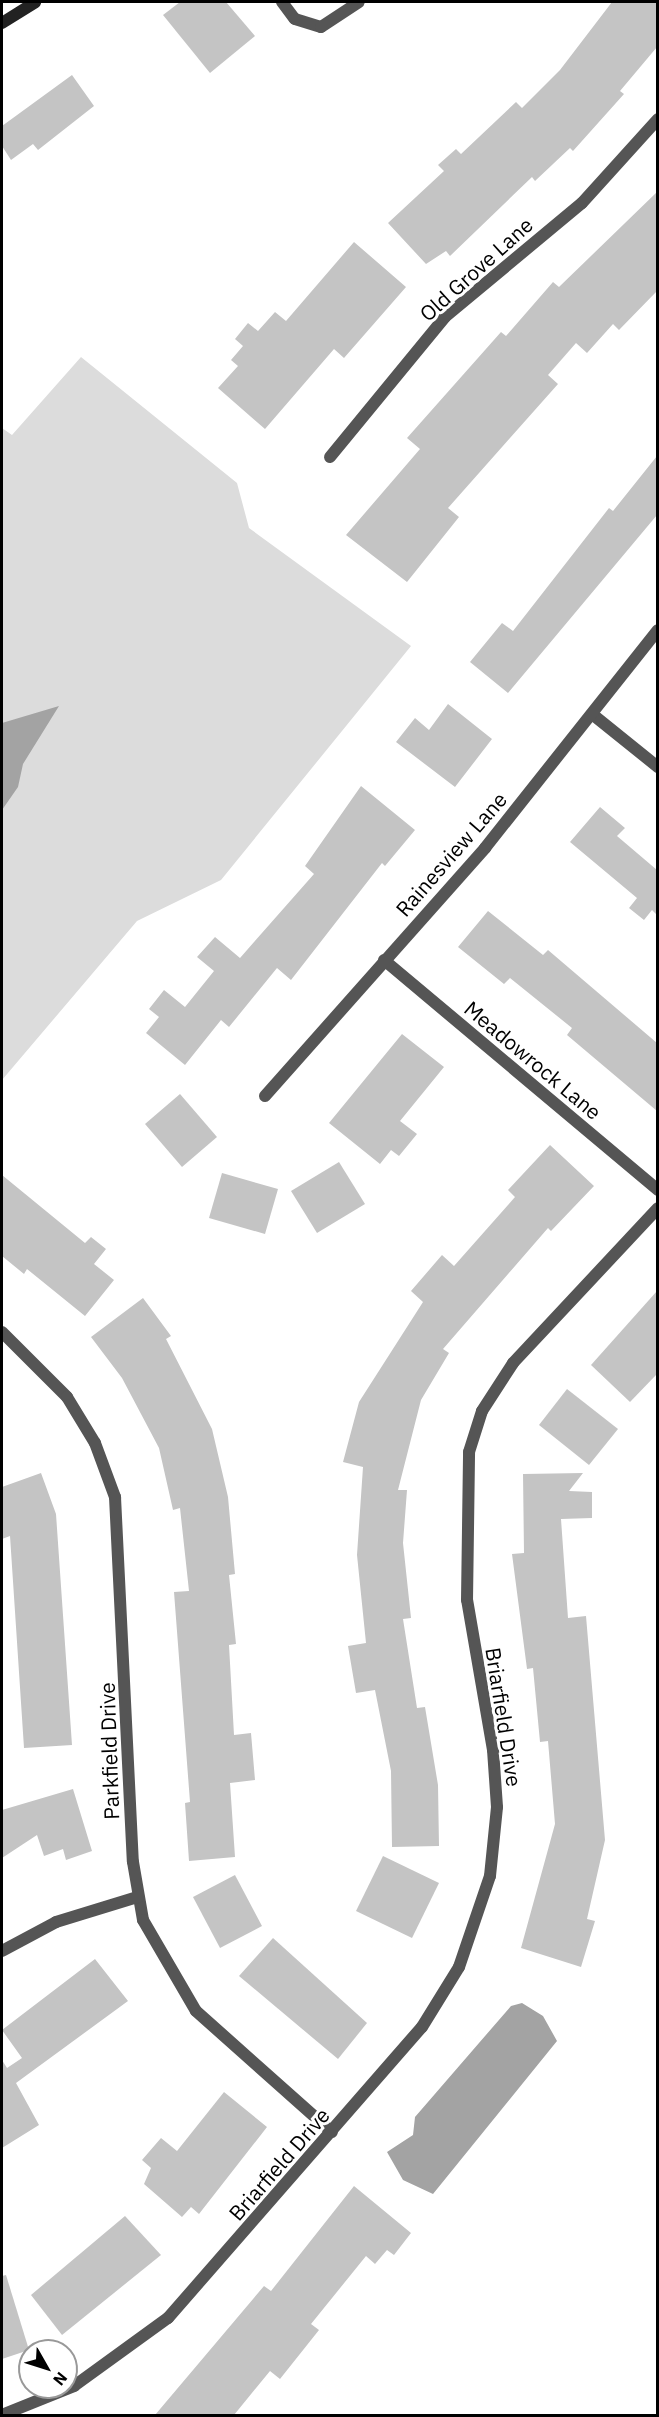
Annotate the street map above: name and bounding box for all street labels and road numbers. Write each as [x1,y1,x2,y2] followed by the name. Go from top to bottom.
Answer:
[414,212,538,326] street label: Old Grove Lane
[390,787,512,921] street label: Rainesview Lane
[459,995,607,1125] street label: Meadowrock Lane
[481,1646,527,1788] street label: Briarfield Drive
[94,1682,124,1820] street label: Parkfield Drive
[223,2103,335,2225] street label: Briarfield Drive

